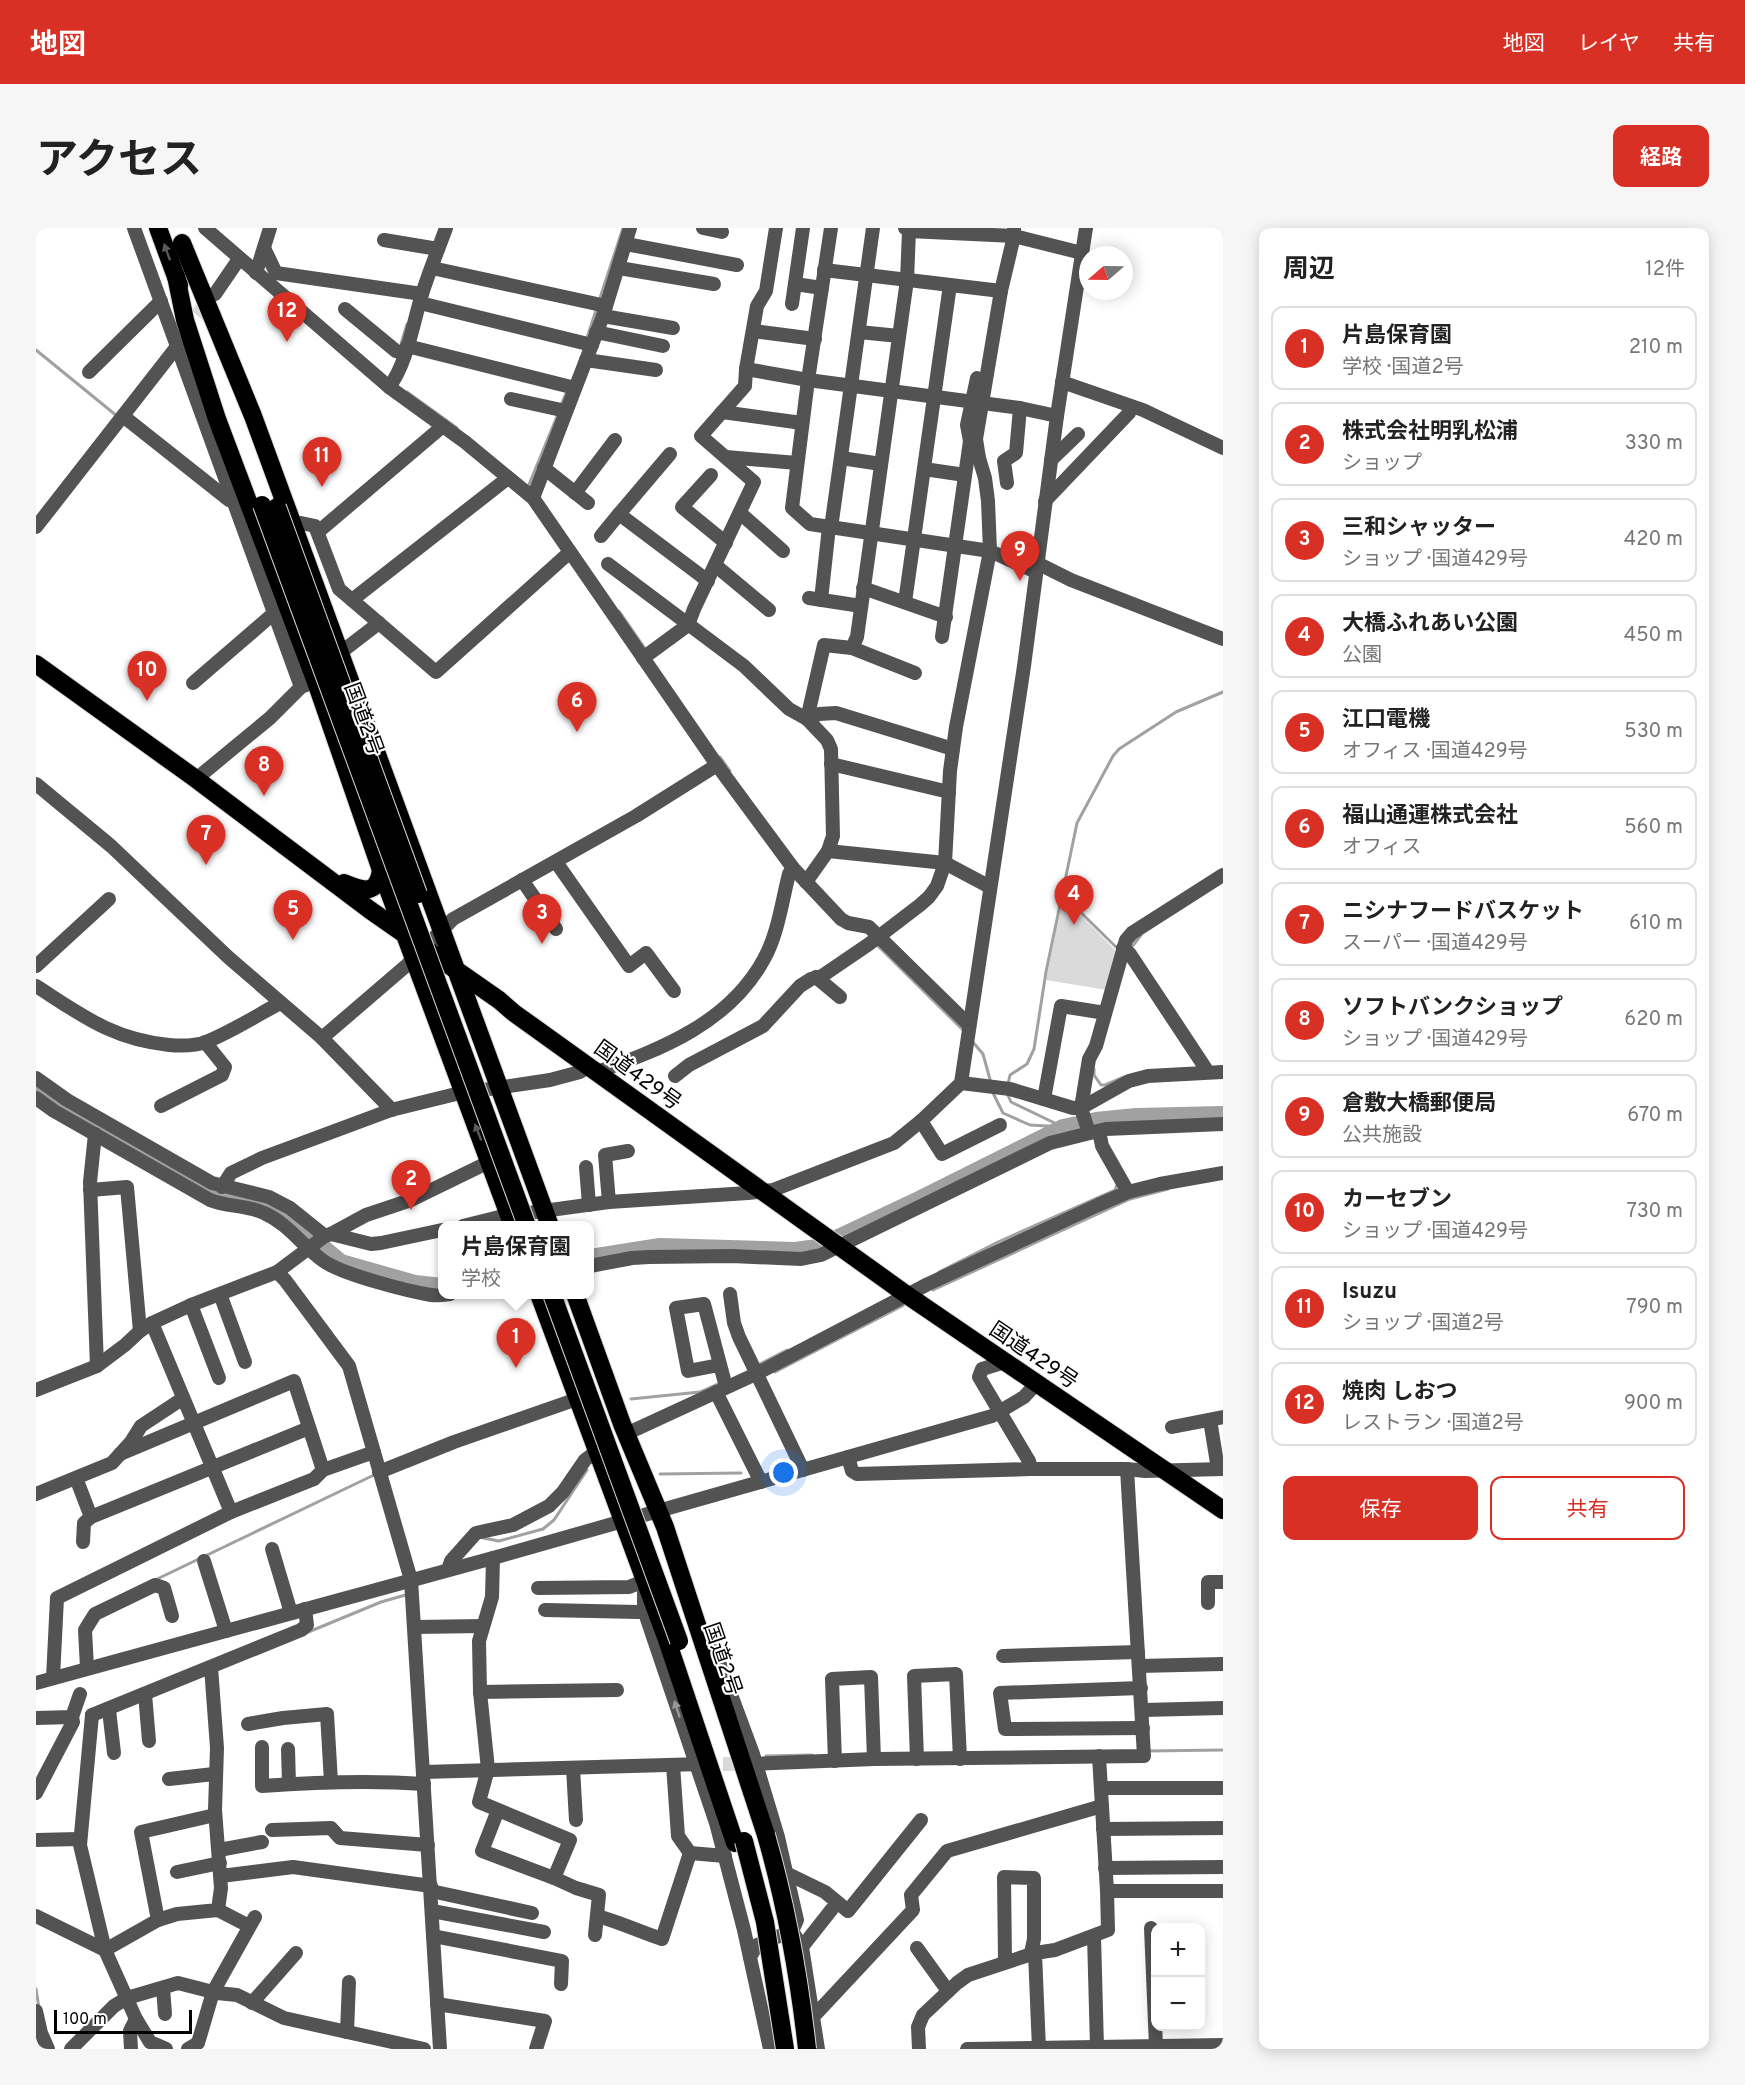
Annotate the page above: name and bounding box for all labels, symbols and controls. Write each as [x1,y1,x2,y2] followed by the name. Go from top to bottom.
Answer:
[30,28,86,64] text: 地図
[1503,31,1545,58] text: 地図
[1578,31,1640,58] text: レイヤ
[1673,31,1715,58] text: 共有
[1613,125,1709,187] button: 経路
[36,136,202,189] text: アクセス
[161,243,171,261] one-way arrow
[1079,246,1133,300] north arrow
[1283,254,1335,287] text: 周辺
[1645,257,1685,283] text: 12件
[268,292,306,342] pin: 12
[1342,323,1452,350] text: 片島保育園
[1301,335,1309,361] text: 1
[1629,335,1683,361] text: 210 m
[1342,355,1464,381] text: 学校 · 国道2号
[1342,419,1518,446] text: 株式会社明乳松浦
[1298,431,1311,457] text: 2
[1625,431,1683,457] text: 330 m
[302,438,342,487] pin: 11
[1342,451,1422,477] text: ショップ
[1342,515,1496,542] text: 三和シャッター
[1299,527,1311,553] text: 3
[1624,527,1683,553] text: 420 m
[1000,532,1040,581] pin: 9
[1342,547,1528,573] text: ショップ · 国道429号
[1342,611,1518,638] text: 大橋ふれあい公園
[1298,623,1311,649] text: 4
[1624,623,1683,649] text: 450 m
[1342,643,1382,669] text: 公園
[128,652,166,701] pin: 10
[337,679,388,760] street label: 国道2号
[558,682,596,732] pin: 6
[1342,707,1430,734] text: 江口電機
[1298,719,1311,745] text: 5
[1624,719,1683,745] text: 530 m
[1342,739,1528,765] text: オフィス · 国道429号
[244,746,284,796] pin: 8
[1342,803,1518,830] text: 福山通運株式会社
[1298,815,1311,841] text: 6
[1624,815,1683,841] text: 560 m
[186,816,226,865] pin: 7
[1342,835,1422,861] text: オフィス
[1054,876,1094,925] pin: 4
[274,890,312,940] pin: 5
[522,894,562,944] pin: 3
[1342,899,1584,926] text: ニシナフードバスケット
[1299,911,1310,937] text: 7
[1629,911,1683,937] text: 610 m
[1342,931,1528,957] text: スーパー · 国道429号
[1342,995,1563,1022] text: ソフトバンクショップ
[1298,1007,1311,1033] text: 8
[1624,1007,1683,1033] text: 620 m
[1342,1027,1528,1053] text: ショップ · 国道429号
[588,1035,686,1117] street label: 国道429号
[1342,1091,1496,1118] text: 倉敷大橋郵便局
[1298,1103,1311,1129] text: 9
[1627,1103,1683,1129] text: 670 m
[472,1122,482,1140] one-way arrow
[1342,1123,1422,1149] text: 公共施設
[392,1160,430,1210] pin: 2
[1342,1187,1452,1214] text: カーセブン
[1294,1199,1315,1225] text: 10
[1627,1199,1683,1225] text: 730 m
[1342,1219,1528,1245] text: ショップ · 国道429号
[438,1221,594,1299] popup
[461,1235,571,1262] text: 片島保育園
[461,1267,501,1293] text: 学校
[1342,1279,1397,1306] text: Isuzu
[1297,1295,1313,1321] text: 11
[1626,1295,1683,1321] text: 790 m
[1342,1311,1504,1337] text: ショップ · 国道2号
[984,1317,1083,1396] street label: 国道429号
[496,1318,536,1368] pin: 1
[1342,1379,1458,1406] text: 焼肉 しおつ
[1294,1391,1315,1417] text: 12
[1624,1391,1683,1417] text: 900 m
[1342,1411,1524,1437] text: レストラン · 国道2号
[769,1458,798,1487] your location
[1283,1476,1478,1540] button: 保存
[1490,1476,1685,1540] button: 共有
[696,1619,747,1700] street label: 国道2号
[672,1700,681,1718] one-way arrow
[1151,1923,1205,2031] map controls
[1151,1923,1205,1977] button: +
[1151,1977,1205,2031] button: −
[54,2007,192,2034] scale bar
[63,2010,107,2030] text: 100 m

